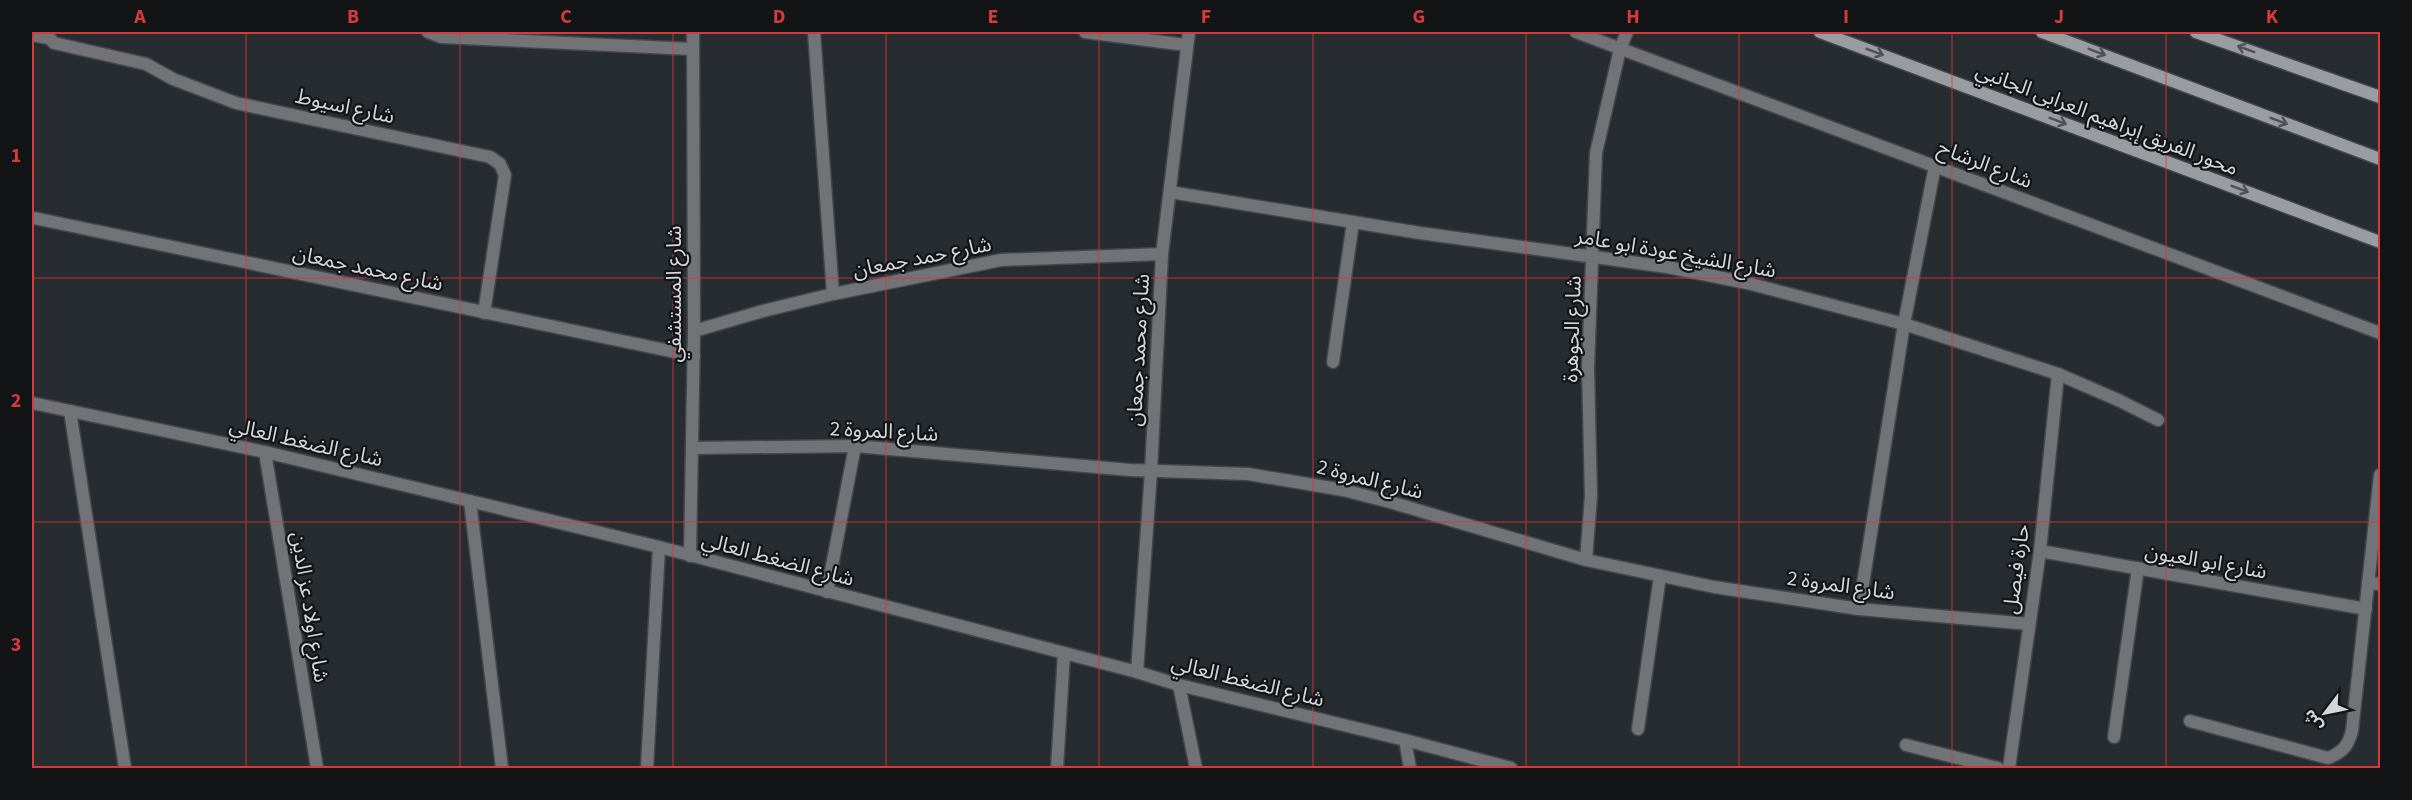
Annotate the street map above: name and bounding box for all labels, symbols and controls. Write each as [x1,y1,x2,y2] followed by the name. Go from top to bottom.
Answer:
[133,3,146,31] text: A
[347,3,359,31] text: B
[560,3,572,31] text: C
[773,3,785,31] text: D
[988,3,998,31] text: E
[1201,3,1211,31] text: F
[1413,3,1425,31] text: G
[1626,3,1640,31] text: H
[1843,3,1849,31] text: I
[2054,3,2064,31] text: J
[2266,3,2279,31] text: K
[2237,43,2256,54] one-way arrow
[1865,47,1884,58] one-way arrow
[2087,47,2106,58] one-way arrow
[1971,55,2243,184] street label: محور الفريق إبراهيم العرابى الجانبي
[293,81,397,131] street label: شارع اسيوط
[2048,116,2067,127] one-way arrow
[2269,116,2288,127] one-way arrow
[1933,132,2037,196] street label: شارع الرشاح
[11,142,21,170] text: 1
[2230,185,2249,196] one-way arrow
[1572,220,1779,285] street label: شارع الشيخ عودة ابو عامر
[659,225,690,363] street label: شارع المستشفي
[850,229,994,285] street label: شارع حمد جمعان
[290,237,446,299] street label: شارع محمد جمعان
[1119,273,1157,427] street label: شارع محمد جمعان
[1555,275,1589,383] street label: شارع الجوهرة
[11,387,21,415] text: 2
[226,410,386,475] street label: شارع الضغط العالي
[829,413,939,449] street label: شارع المروة 2
[1314,451,1426,507] street label: شارع المروة 2
[1995,522,2037,616] street label: حارة فيصل
[698,524,857,595] street label: شارع الضغط العالي
[283,529,337,685] street label: شارع اولاد عز الدين
[2143,536,2269,586] street label: شارع ابو العيون
[1785,563,1897,607] street label: شارع المروة 2
[11,631,21,659] text: 3
[1168,648,1328,715] street label: شارع الضغط العالي
[2295,683,2355,743] north arrow
[2298,705,2328,736] text: ش

